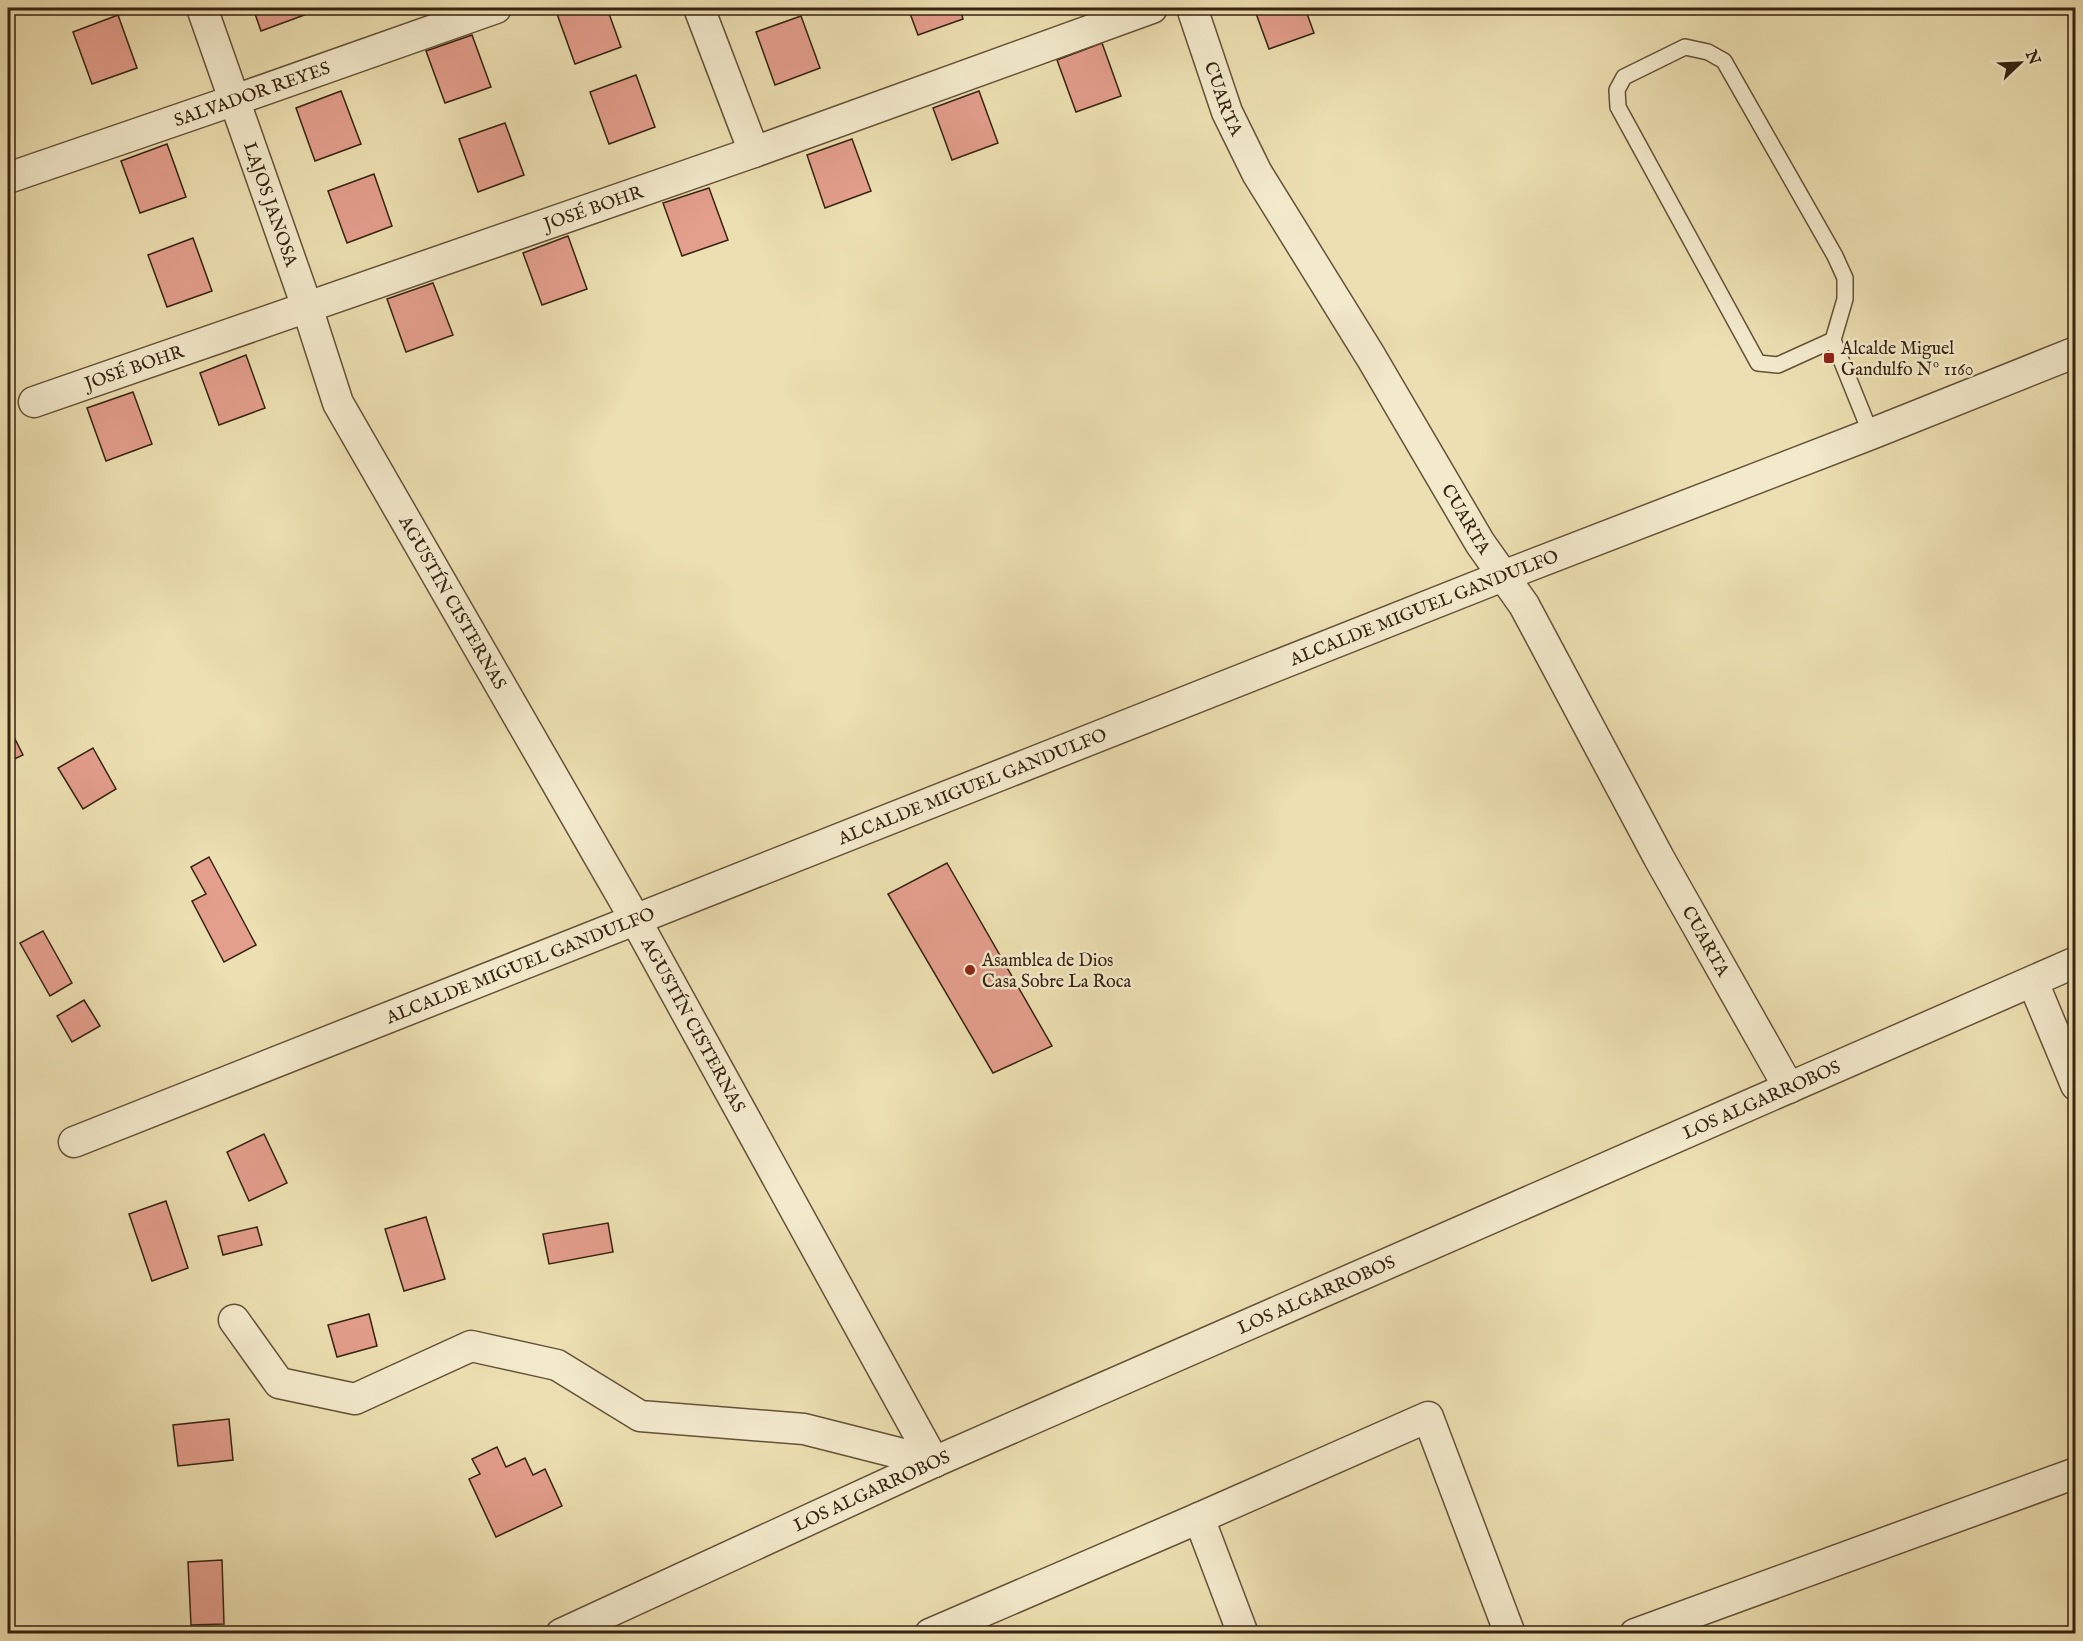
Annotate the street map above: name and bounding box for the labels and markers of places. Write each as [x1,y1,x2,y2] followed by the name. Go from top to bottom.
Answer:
[1840,338,1974,382] place label: Alcalde Miguel Gandulfo Nº 1160
[1822,351,1836,365] marker: Alcalde Miguel Gandulfo Nº 1160
[981,950,1132,994] place label: Asamblea de Dios Casa Sobre La Roca
[963,963,977,977] marker: Asamblea de Dios Casa Sobre La Roca

